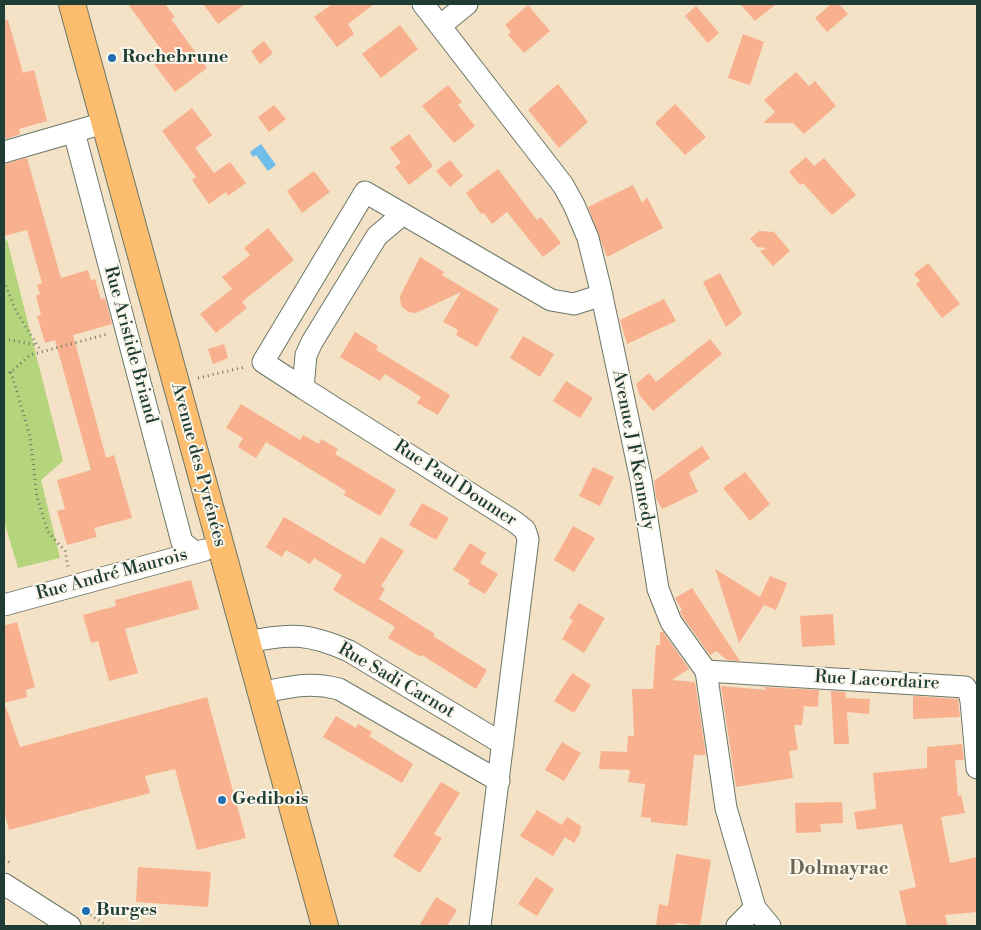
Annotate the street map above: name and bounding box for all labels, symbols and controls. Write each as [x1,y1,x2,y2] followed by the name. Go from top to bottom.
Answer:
[122,47,228,69] place label: Rochebrune
[106,52,118,64] marker: Rochebrune
[99,264,161,426] street label: Rue Aristide Briand
[607,368,659,532] street label: Avenue J F Kennedy
[166,381,230,549] street label: Avenue des Pyrénées
[389,436,521,532] street label: Rue Paul Doumer
[34,544,190,606] street label: Rue André Maurois
[334,639,458,723] street label: Rue Sadi Carnot
[814,667,940,695] street label: Rue Lacordaire
[232,789,308,811] place label: Gedibois
[216,794,228,806] marker: Gedibois
[789,858,889,880] district label: Dolmayrac
[96,900,157,922] place label: Burges
[80,905,92,917] marker: Burges

